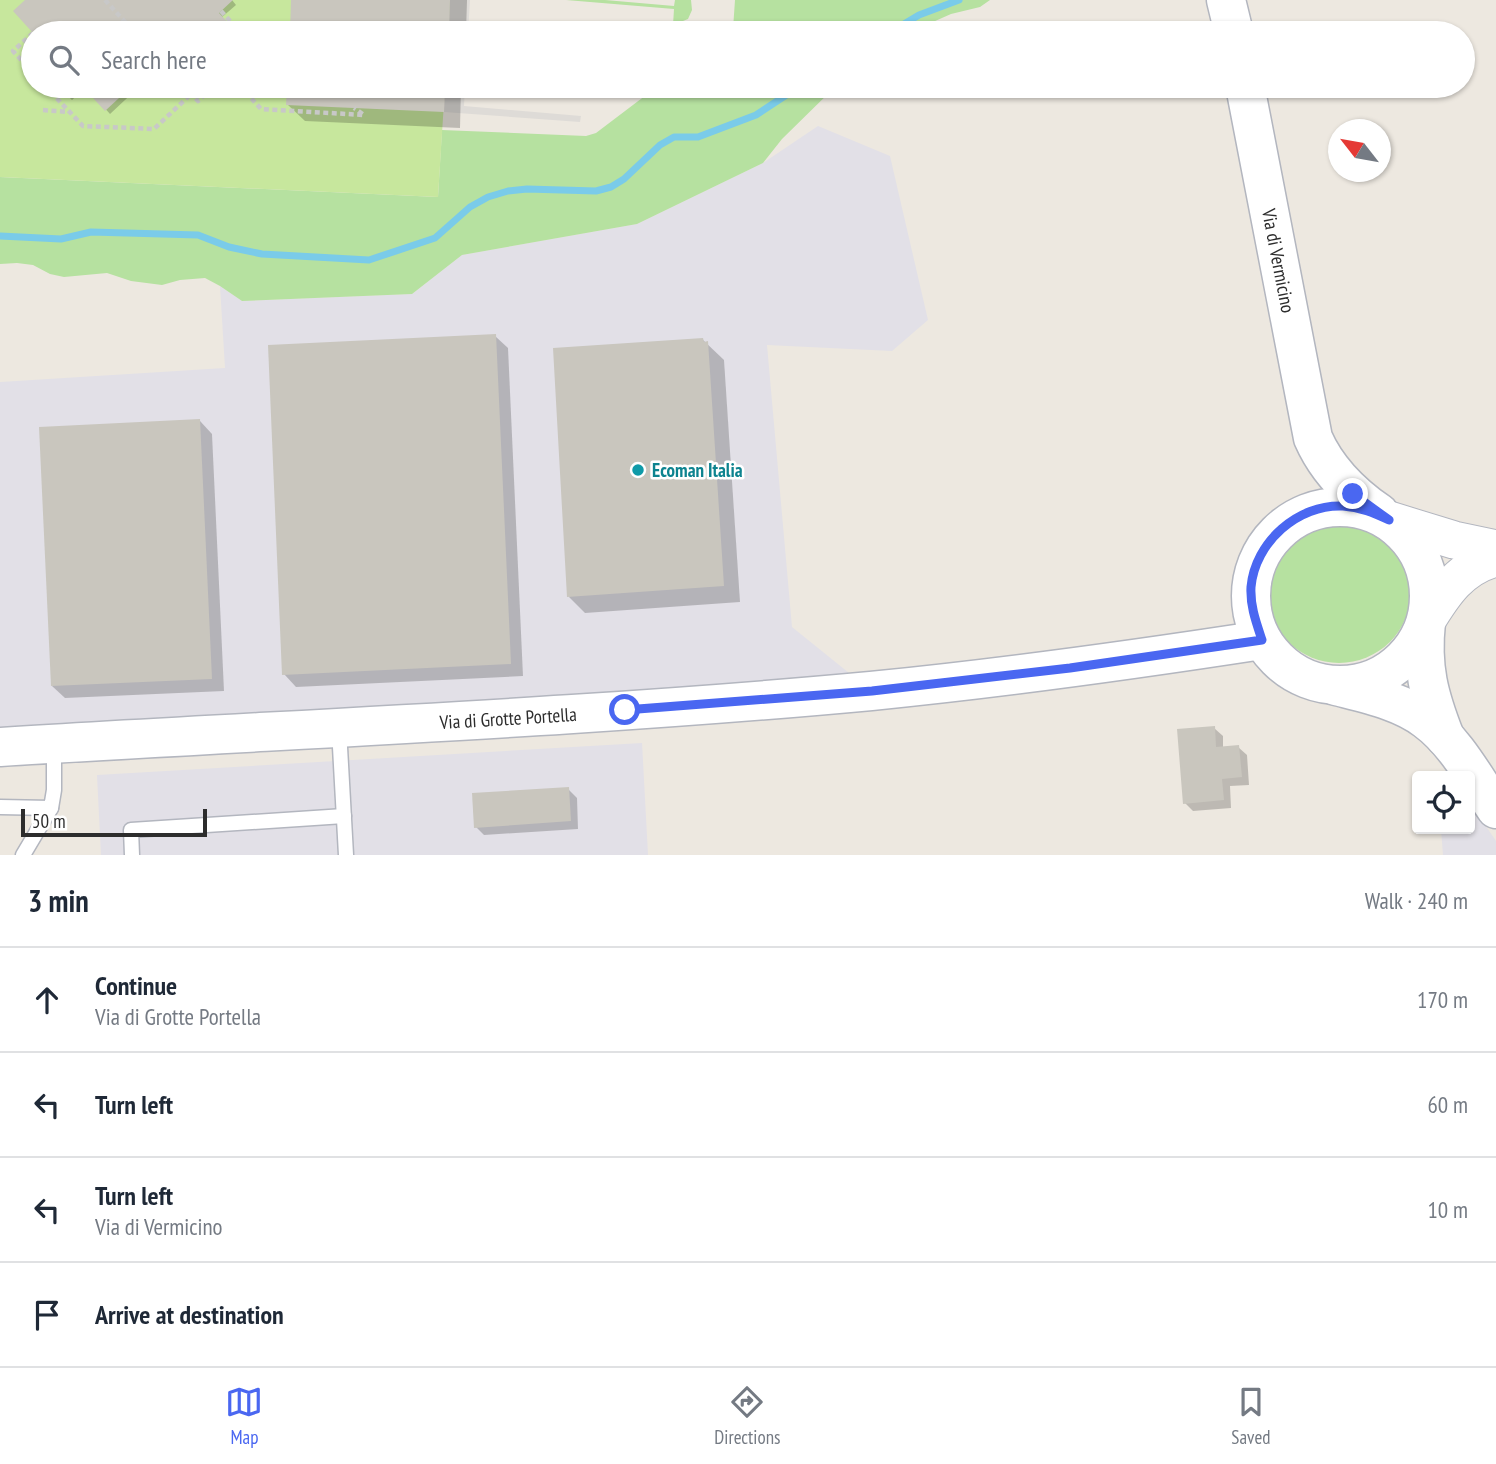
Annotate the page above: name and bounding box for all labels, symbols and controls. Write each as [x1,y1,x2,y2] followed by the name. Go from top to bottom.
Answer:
[21,21,1475,98] search box
[45,41,83,79] icon: search
[101,43,207,76] text: Search here
[1328,119,1391,182] north arrow
[1257,206,1301,315] street label: Via di Vermicino
[652,458,743,482] place label: Ecoman Italia
[630,462,646,478] marker: Ecoman Italia
[1337,478,1368,509] route end
[609,694,640,725] route start
[438,702,577,734] street label: Via di Grotte Portella
[1412,771,1475,834] map controls
[1412,771,1475,834] button: locate
[21,806,206,838] scale bar
[32,809,66,833] text: 50 m
[28,881,89,920] text: 3 min
[1365,886,1468,915] text: Walk · 240 m
[95,969,177,1002] text: Continue
[28,981,66,1019] icon: ahead
[1417,985,1468,1014] text: 170 m
[95,1002,261,1031] text: Via di Grotte Portella
[28,1086,66,1124] icon: left
[95,1088,173,1121] text: Turn left
[1427,1090,1468,1119] text: 60 m
[95,1179,173,1212] text: Turn left
[28,1191,66,1229] icon: left
[1427,1195,1468,1224] text: 10 m
[95,1212,223,1241] text: Via di Vermicino
[28,1296,66,1334] icon: arrive
[95,1298,284,1331] text: Arrive at destination
[225,1383,263,1449] tab: Map
[714,1383,780,1449] tab: Directions
[1231,1383,1271,1449] tab: Saved

